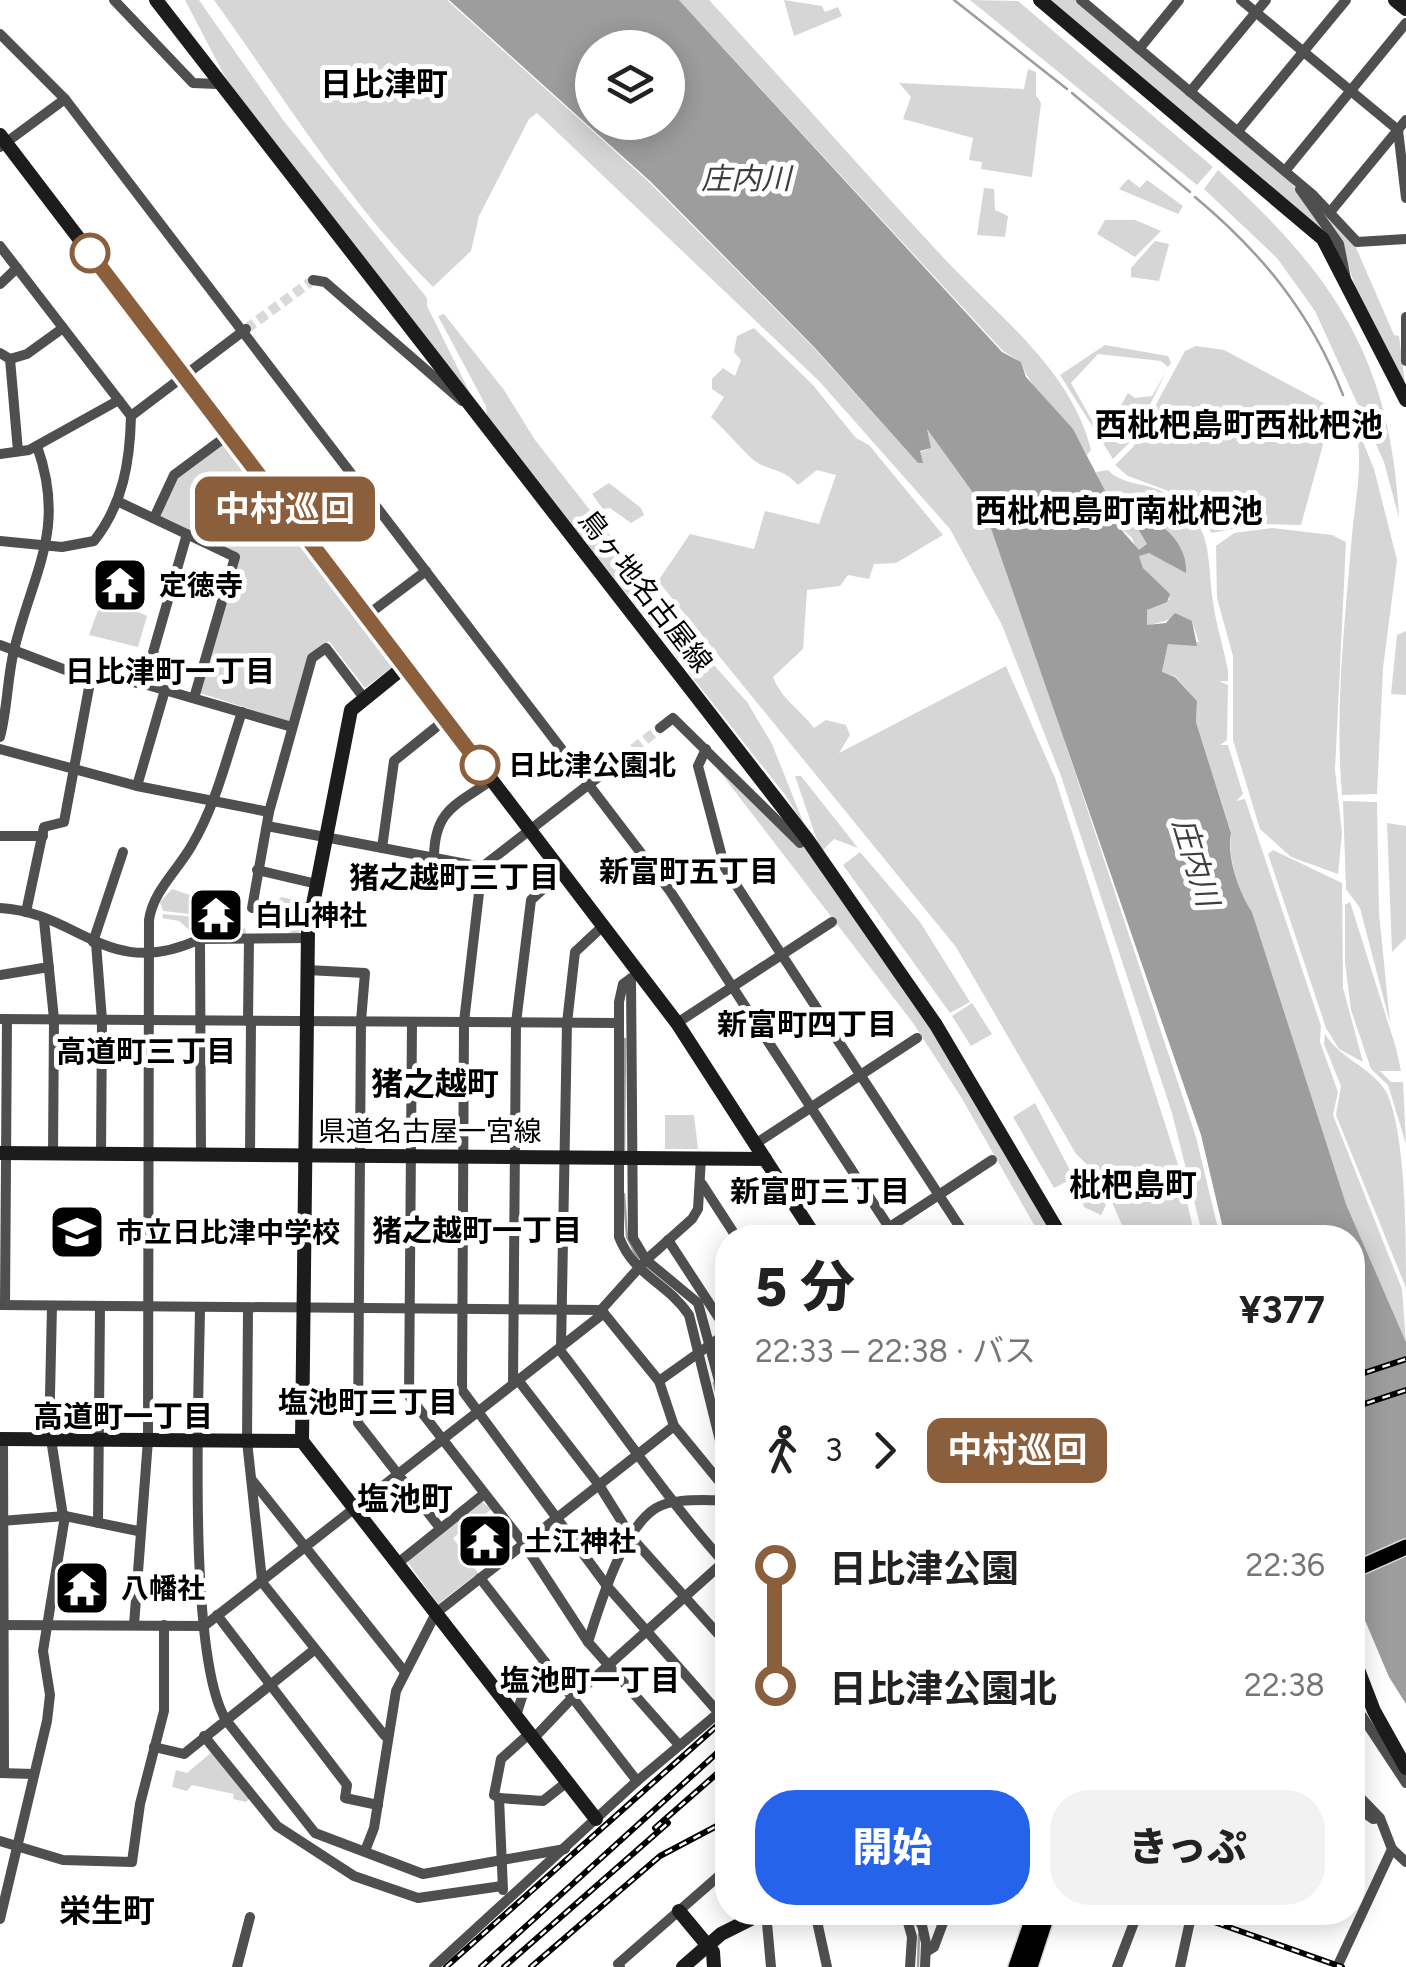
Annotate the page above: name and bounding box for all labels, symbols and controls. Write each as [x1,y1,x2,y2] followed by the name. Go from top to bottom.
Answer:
[575,30,685,140] map controls
[575,30,685,140] button: layers
[320,65,448,103] district label: 日比津町
[701,160,794,197] water label: 庄内川
[71,234,109,272] unlabelled marker
[1095,406,1383,444] district label: 西枇杷島町西枇杷池
[215,476,355,542] line badge: 中村巡回
[215,488,355,530] text: 中村巡回
[975,492,1263,530] district label: 西枇杷島町南枇杷池
[572,503,720,679] street label: 鳥ヶ地名古屋線
[90,555,150,615] temple icon: 定徳寺
[159,568,243,602] place label: 定徳寺
[65,653,275,690] district label: 日比津町一丁目
[461,746,499,784] marker: 日比津公園北
[508,748,676,782] place label: 日比津公園北
[1165,814,1228,913] water label: 庄内川
[599,853,779,890] district label: 新富町五丁目
[349,859,559,896] district label: 猪之越町三丁目
[186,885,246,945] temple icon: 白山神社
[255,898,367,932] place label: 白山神社
[717,1006,897,1043] district label: 新富町四丁目
[56,1033,236,1070] district label: 高道町三丁目
[371,1065,499,1103] district label: 猪之越町
[318,1114,542,1148] street label: 県道名古屋一宮線
[1069,1166,1197,1204] district label: 枇杷島町
[730,1173,910,1210] district label: 新富町三丁目
[47,1202,107,1262] school or university icon: 市立日比津中学校
[372,1212,582,1249] district label: 猪之越町一丁目
[116,1215,340,1249] place label: 市立日比津中学校
[755,1254,855,1320] text: 5 分
[1239,1287,1325,1333] text: ¥377
[755,1332,1036,1370] text: 22:33 – 22:38 · バス
[278,1384,458,1421] district label: 塩池町三丁目
[33,1398,213,1435] district label: 高道町一丁目
[755,1423,810,1478] icon: walk
[857,1423,912,1478] icon: forward
[947,1429,1087,1471] text: 中村巡回
[825,1431,842,1469] text: 3
[357,1480,453,1518] district label: 塩池町
[455,1511,515,1571] temple icon: 土江神社
[524,1524,636,1558] place label: 土江神社
[829,1546,1019,1592] text: 日比津公園
[1246,1546,1325,1584] text: 22:36
[52,1558,112,1618] temple icon: 八幡社
[121,1571,205,1605] place label: 八幡社
[500,1662,680,1699] district label: 塩池町一丁目
[829,1666,1057,1712] text: 日比津公園北
[1244,1666,1325,1704] text: 22:38
[755,1790,1030,1905] button: 開始
[1050,1790,1325,1905] button: きっぷ
[59,1892,155,1930] district label: 栄生町

